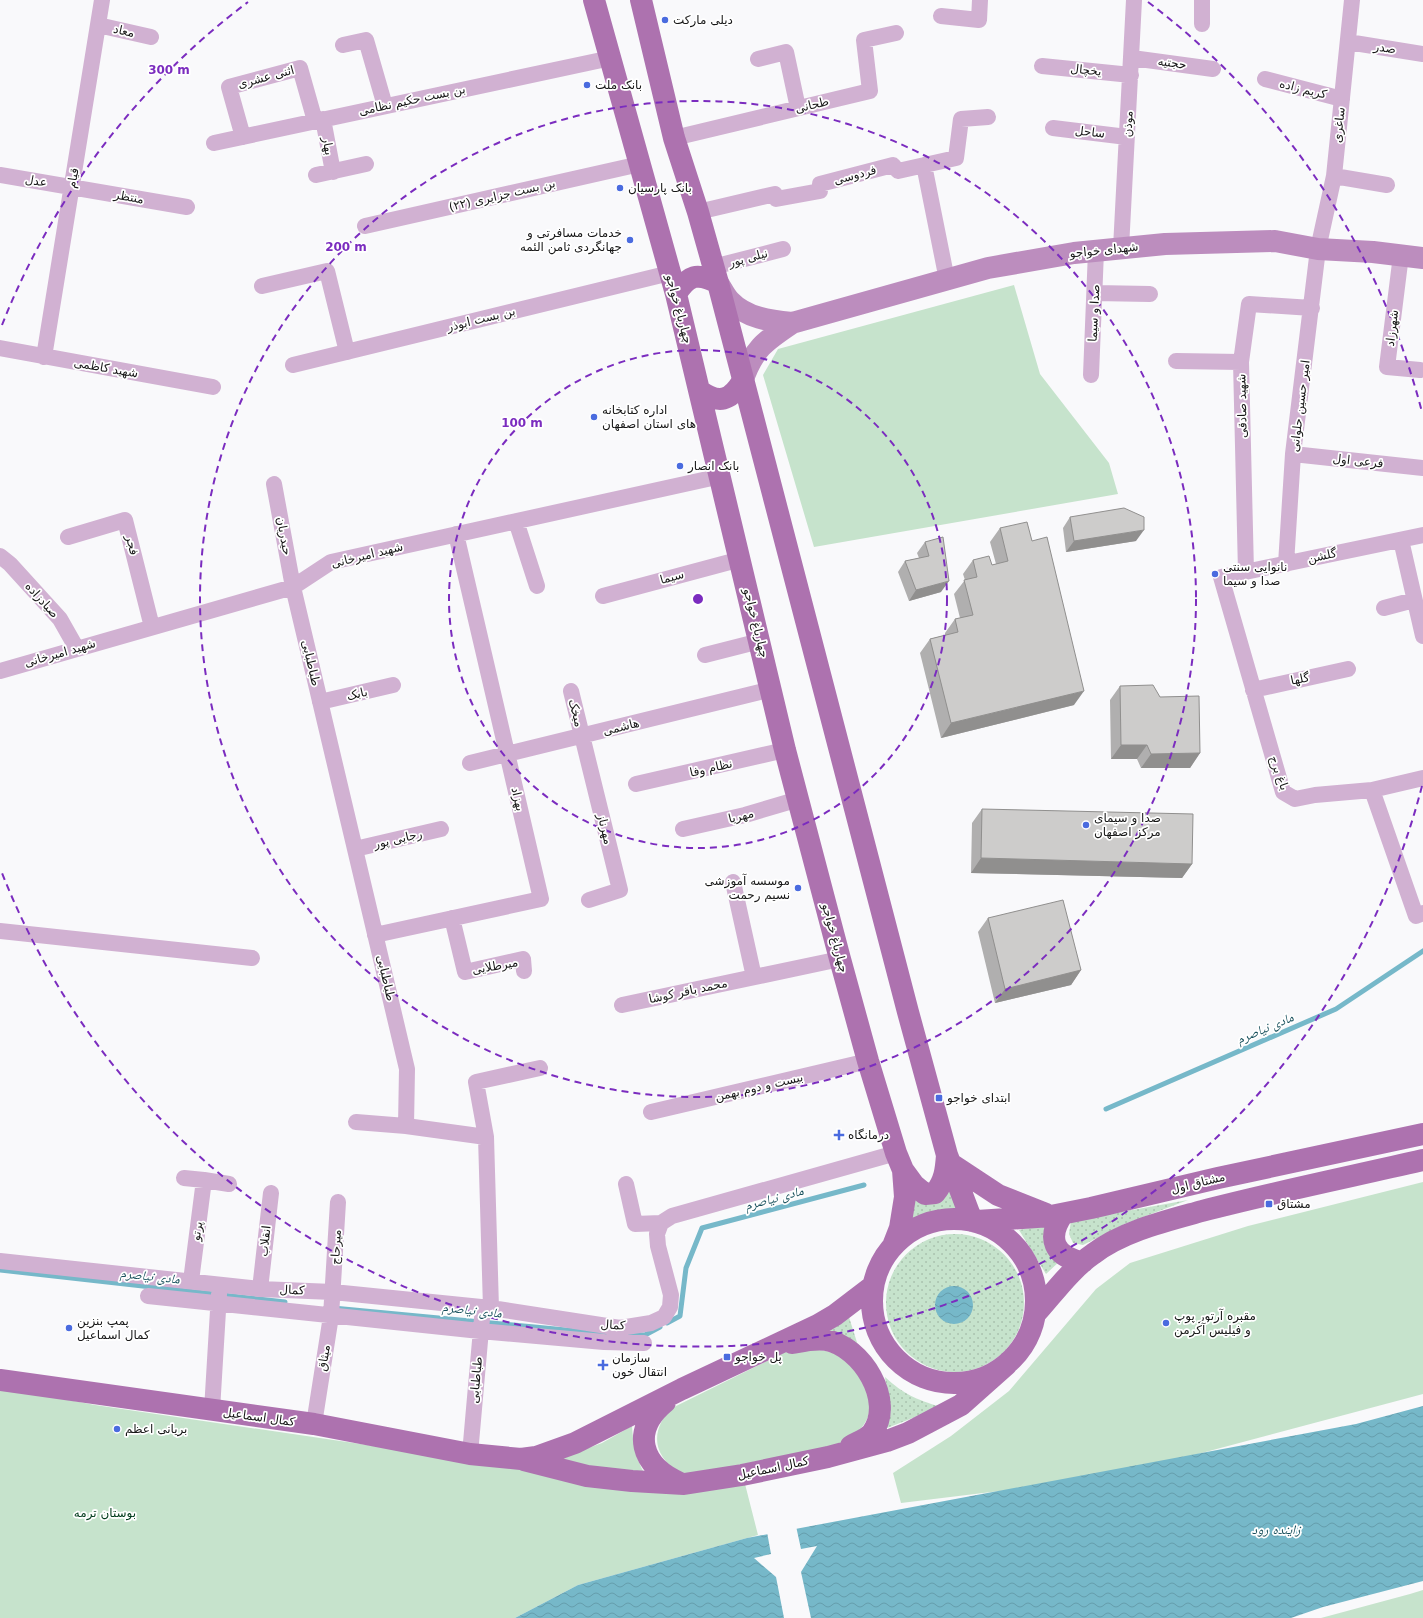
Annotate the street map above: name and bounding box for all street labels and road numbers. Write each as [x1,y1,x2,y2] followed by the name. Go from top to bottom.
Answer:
[112,22,136,40] street label: معاد
[1372,39,1397,58] street label: صدر
[1157,54,1187,72] street label: حجتیه
[1070,61,1102,79] street label: یخچال
[236,63,296,92] street label: اثنی عشری
[1278,76,1328,103] street label: کریم زاده
[357,82,467,119] street label: بن بست حکیم نظامی
[794,94,830,116] street label: طحانی
[1330,106,1349,144] street label: ساغری
[1120,110,1137,138] street label: موذن
[1074,123,1106,141] street label: ساحل
[318,135,336,156] street label: بهار
[832,163,878,188] street label: فردوسی
[64,167,82,189] street label: قیام
[24,172,48,190] street label: عدل
[447,176,557,215] street label: بن بست جزایری (۲۲)
[112,187,145,207] street label: منتظر
[1068,239,1139,262] street label: شهدای خواجو
[726,246,769,271] street label: نیلی پور
[662,272,695,345] street label: چهارباغ خواجو
[1086,284,1103,342] street label: صدا و سیما
[444,304,517,335] street label: بن بست ابوذر
[1383,309,1402,347] street label: شهرزاد
[73,355,139,381] street label: شهید کاظمی
[1287,359,1314,453] street label: امیر حسین حلوانی
[1234,374,1250,438] street label: شهید صادقی
[1332,451,1384,472] street label: فرعی اول
[273,516,294,557] street label: حیدریان
[122,533,141,557] street label: فجر
[330,539,405,572] street label: شهید امیرخانی
[1306,546,1338,567] street label: گلشن
[658,567,686,587] street label: سیما
[21,579,62,622] street label: صیادزاده
[739,586,771,659] street label: چهارباغ خواجو
[23,636,98,671] street label: شهید امیرخانی
[299,639,323,687] street label: طباطبایی
[1289,670,1311,688] street label: گلها
[345,685,369,703] street label: بابک
[566,697,586,729] street label: میخک
[601,716,641,738] street label: هاشمی
[1265,754,1292,793] street label: باغ برج
[688,756,734,781] street label: نظام وفا
[507,786,528,813] street label: بهزاد
[727,806,755,827] street label: مهریا
[593,811,616,846] street label: مهرناز
[371,827,424,853] street label: رجایی پور
[818,901,851,974] street label: چهارباغ خواجو
[374,954,398,1002] street label: طباطبایی
[471,955,519,978] street label: میرطلایی
[647,976,729,1007] street label: محمد باقر کوشا
[713,1070,805,1105] street label: بیست و دوم بهمن
[1169,1170,1227,1197] street label: مشتاق اول
[189,1220,206,1243] street label: پرتو
[256,1225,274,1257] street label: انقلاب
[328,1229,345,1265] street label: میرحاج
[279,1283,305,1297] street label: کمال
[600,1317,626,1333] street label: کمال
[315,1344,333,1372] street label: میثاق
[467,1356,485,1404] street label: طباطبایی
[222,1405,296,1429] street label: کمال اسماعیل
[736,1454,810,1482] street label: کمال اسماعیل

